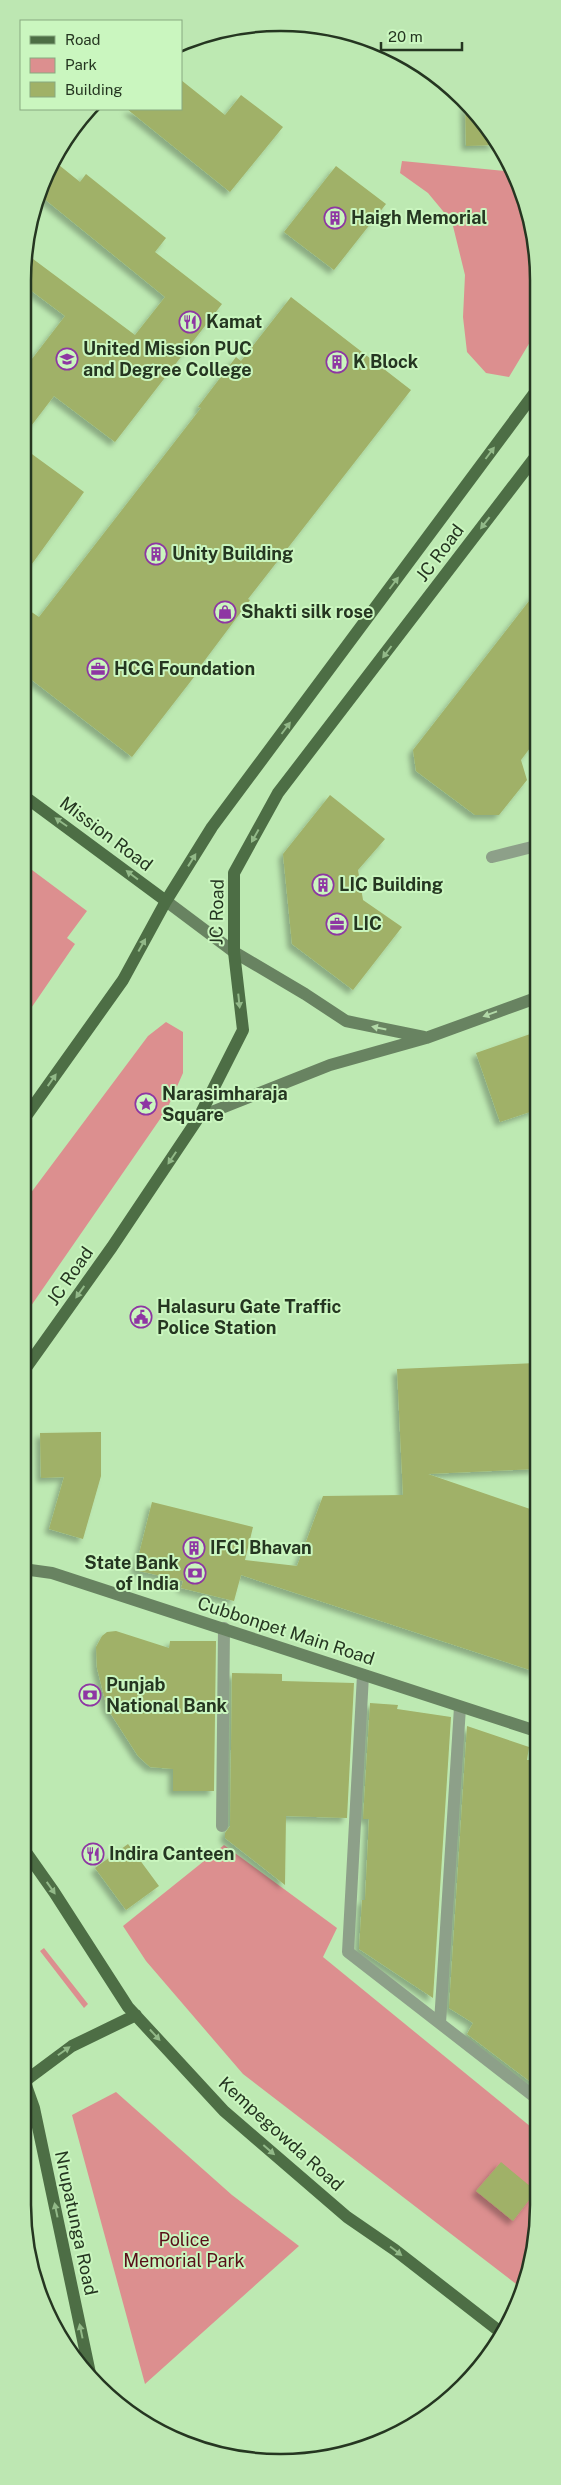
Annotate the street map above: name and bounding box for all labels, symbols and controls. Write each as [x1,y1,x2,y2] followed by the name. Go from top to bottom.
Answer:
[20,20,182,110] legend
[381,20,462,52] scale bar
[388,28,423,45] text: 20 m
[65,31,101,48] text: Road
[65,56,97,73] text: Park
[65,81,123,98] text: Building
[323,206,347,230] building icon: Haigh Memorial
[351,207,487,228] place label: Haigh Memorial
[178,310,202,334] restaurant icon: Kamat
[206,311,262,332] place label: Kamat
[83,338,252,380] place label: United Mission PUC and Degree College
[55,347,79,371] school or university icon: United Mission PUC and Degree College
[325,350,349,374] building icon: K Block
[353,351,419,372] place label: K Block
[485,447,496,460] one-way arrow
[480,516,491,529] one-way arrow
[411,520,468,586] street label: JC Road
[144,542,168,566] building icon: Unity Building
[172,543,293,564] place label: Unity Building
[388,577,399,590] one-way arrow
[213,600,237,624] shop icon: Shakti silk rose
[241,601,373,622] place label: Shakti silk rose
[381,645,392,658] one-way arrow
[86,657,110,681] office icon: HCG Foundation
[114,658,255,679] place label: HCG Foundation
[281,722,292,735] one-way arrow
[56,792,157,875] street label: Mission Road
[54,817,68,827] one-way arrow
[251,828,259,843] one-way arrow
[188,853,197,867] one-way arrow
[126,870,139,881] one-way arrow
[311,873,335,897] building icon: LIC Building
[339,874,443,895] place label: LIC Building
[205,879,228,945] street label: JC Road
[325,912,349,936] office icon: LIC
[353,913,382,934] place label: LIC
[138,938,147,951] one-way arrow
[235,993,243,1009] one-way arrow
[483,1011,498,1018] one-way arrow
[370,1023,386,1031] one-way arrow
[47,1073,57,1087] one-way arrow
[162,1083,288,1125] place label: Narasimharaja Square
[134,1092,158,1116] place icon: Narasimharaja Square
[167,1151,176,1165] one-way arrow
[42,1242,97,1309] street label: JC Road
[75,1285,85,1299] one-way arrow
[157,1296,341,1338] place label: Halasuru Gate Traffic Police Station
[129,1305,153,1329] public building icon: Halasuru Gate Traffic Police Station
[182,1536,206,1560] building icon: IFCI Bhavan
[210,1537,312,1558] place label: IFCI Bhavan
[84,1552,180,1594] place label: State Bank of India
[183,1561,207,1585] bank icon: State Bank of India
[195,1592,377,1669] street label: Cubbonpet Main Road
[106,1674,228,1716] place label: Punjab National Bank
[78,1683,102,1707] bank icon: Punjab National Bank
[81,1842,105,1866] restaurant icon: Indira Canteen
[109,1843,234,1864] place label: Indira Canteen
[46,1881,56,1895] one-way arrow
[149,2029,161,2041] one-way arrow
[57,2046,70,2056] one-way arrow
[215,2072,348,2195] street label: Kempegowda Road
[263,2144,276,2155] one-way arrow
[51,2149,102,2297] street label: Nrupatunga Road
[51,2202,59,2218] one-way arrow
[123,2229,245,2271] park label: Police Memorial Park
[389,2246,403,2256] one-way arrow
[77,2323,85,2338] one-way arrow

